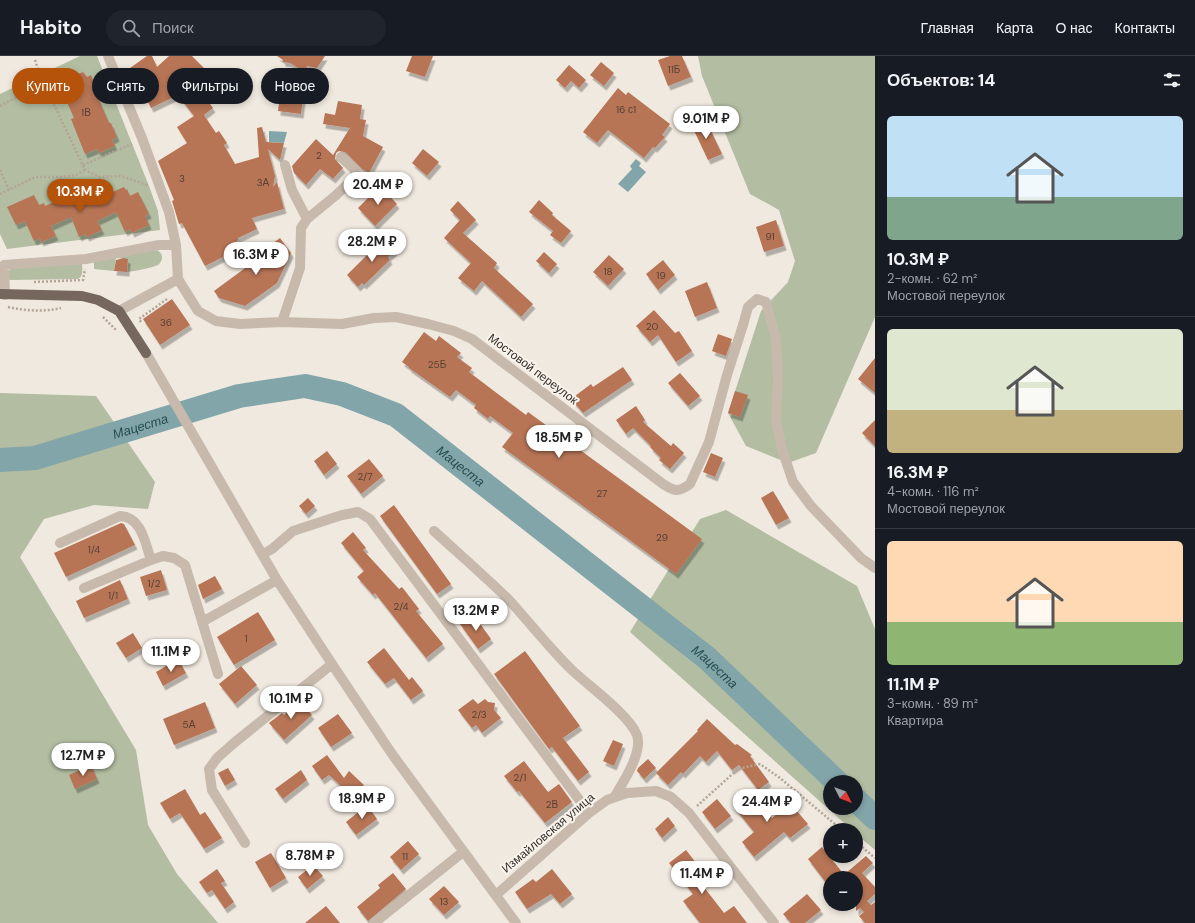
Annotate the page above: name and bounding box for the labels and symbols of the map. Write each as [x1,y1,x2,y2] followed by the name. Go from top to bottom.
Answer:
[668,63,681,76] house number: 11Б
[616,103,636,116] house number: 16 с1
[81,106,91,119] house number: 1В
[669,106,743,140] pin: 9.01M ₽
[316,149,322,162] house number: 2
[179,172,185,185] house number: 3
[341,172,415,206] pin: 20.4M ₽
[257,176,270,189] house number: 3А
[43,179,117,213] pin: 10.3M ₽
[335,229,409,263] pin: 28.2M ₽
[765,230,775,243] house number: 91
[219,242,293,276] pin: 16.3M ₽
[603,265,613,278] house number: 18
[656,269,666,282] house number: 19
[160,316,172,329] house number: 36
[646,320,658,333] house number: 20
[485,330,582,409] street label: Мостовой переулок
[428,358,447,371] house number: 25Б
[111,410,170,443] water label: Мацеста
[522,425,596,459] pin: 18.5M ₽
[433,442,488,490] water label: Мацеста
[357,470,373,483] house number: 2/7
[597,487,607,500] house number: 27
[656,531,668,544] house number: 29
[88,543,100,556] house number: 1/4
[148,577,161,590] house number: 1/2
[108,589,118,602] house number: 1/1
[439,598,513,632] pin: 13.2M ₽
[393,600,409,613] house number: 2/4
[244,632,248,645] house number: 1
[134,639,208,673] pin: 11.1M ₽
[688,641,742,692] water label: Мацеста
[254,686,328,720] pin: 10.1M ₽
[471,708,487,721] house number: 2/3
[183,718,196,731] house number: 5А
[46,743,120,777] pin: 12.7M ₽
[514,771,526,784] house number: 2/1
[823,775,863,815] north arrow
[325,786,399,820] pin: 18.9M ₽
[498,789,598,877] street label: Измайловская улица
[730,789,804,823] pin: 24.4M ₽
[546,798,559,811] house number: 2В
[273,843,347,877] pin: 8.78M ₽
[402,850,408,863] house number: 11
[665,861,739,895] pin: 11.4M ₽
[439,895,449,908] house number: 13

